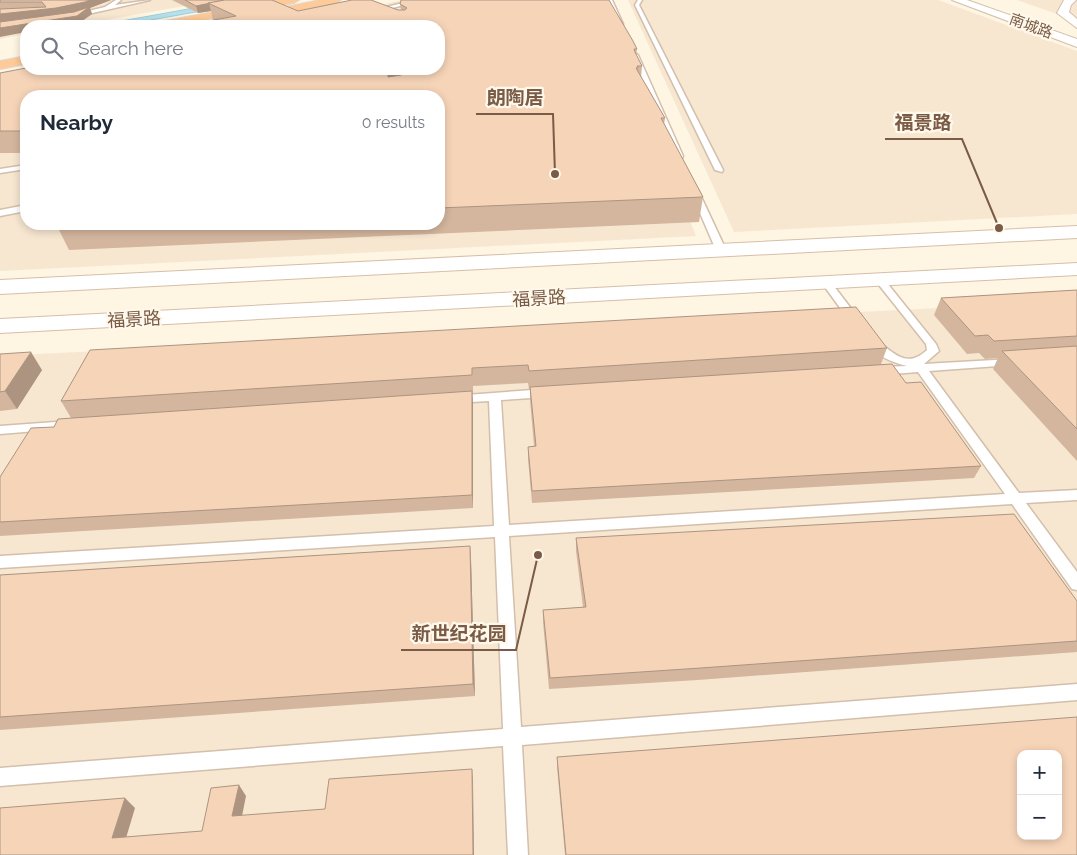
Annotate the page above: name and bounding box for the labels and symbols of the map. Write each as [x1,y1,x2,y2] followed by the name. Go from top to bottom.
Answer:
[1007,10,1055,42] street label: 南城路
[476,80,553,114] callout: 朗陶居
[486,86,544,108] text: 朗陶居
[885,105,962,139] callout: 福景路
[894,111,952,133] text: 福景路
[511,286,567,310] street label: 福景路
[106,307,162,331] street label: 福景路
[401,616,516,650] callout: 新世纪花园
[411,622,507,644] text: 新世纪花园

